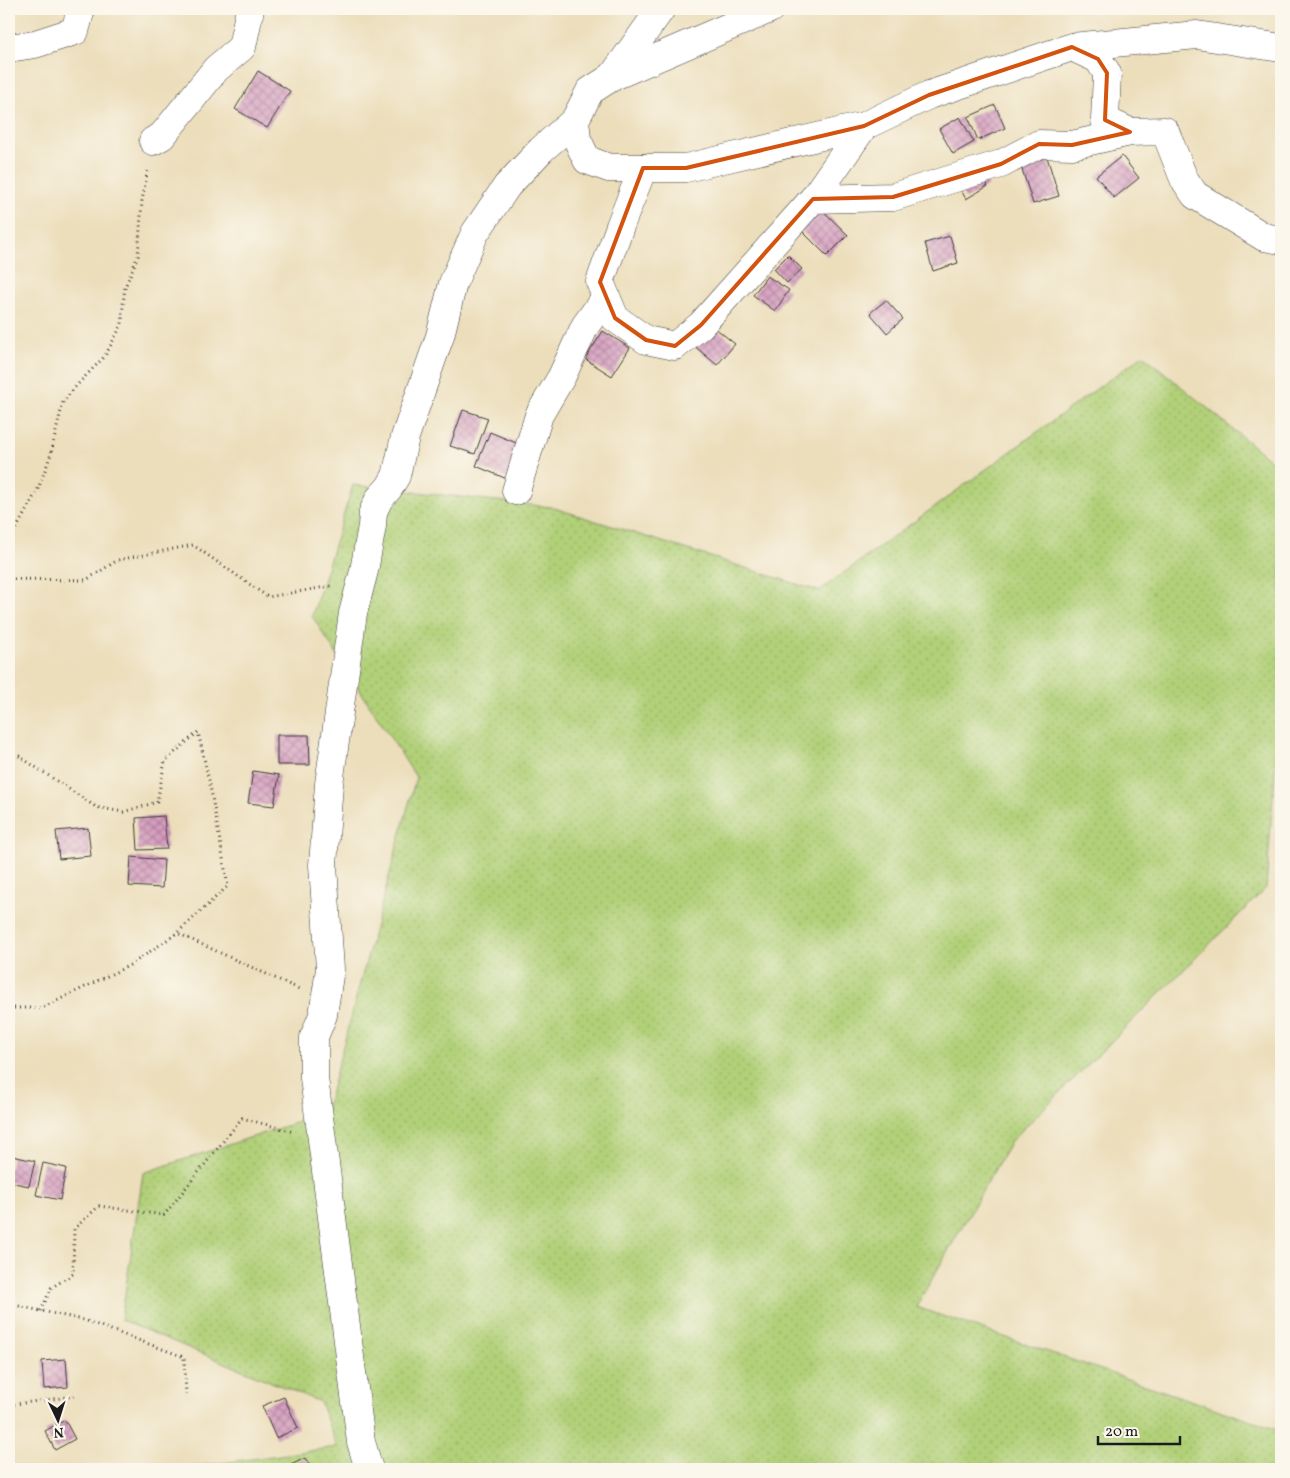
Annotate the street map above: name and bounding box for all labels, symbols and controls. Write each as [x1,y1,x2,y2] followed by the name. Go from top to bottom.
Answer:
[32,1396,82,1446] north arrow
[1098,1413,1180,1445] scale bar
[53,1422,65,1441] text: N
[1105,1422,1138,1443] text: 20 m

